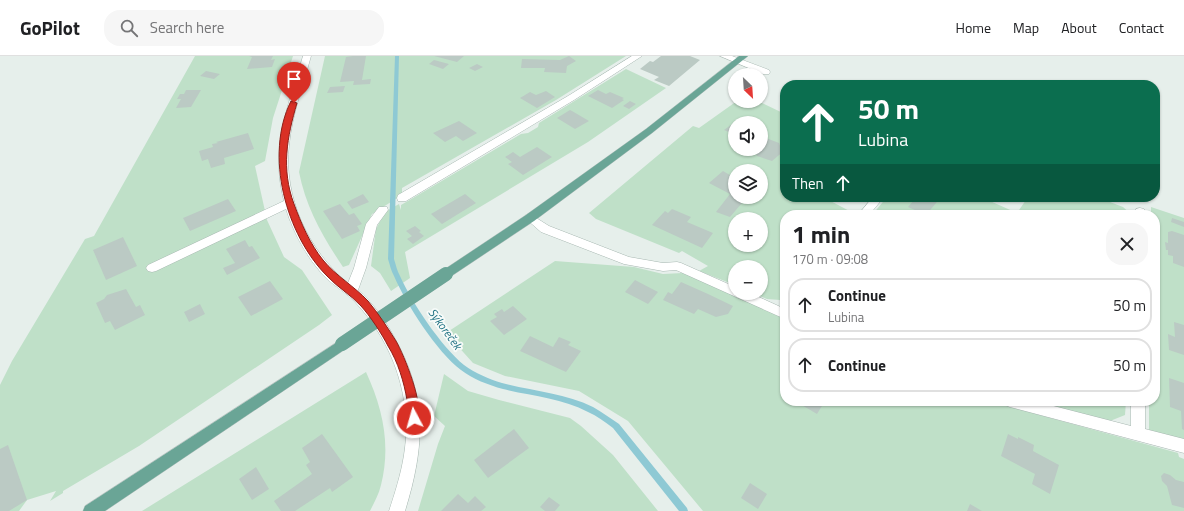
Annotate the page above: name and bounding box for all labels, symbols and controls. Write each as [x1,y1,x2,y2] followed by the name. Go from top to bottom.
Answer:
[104,10,384,46] search box
[20,13,80,42] text: GoPilot
[150,16,224,39] text: Search here
[118,17,140,39] icon: search
[956,17,991,38] text: Home
[1013,17,1039,38] text: Map
[1061,17,1097,38] text: About
[1119,17,1164,38] text: Contact
[277,62,311,103] pin
[283,68,305,90] icon: arrive
[728,68,768,108] north arrow
[728,68,768,300] map controls
[858,87,919,130] text: 50 m
[792,96,844,148] icon: ahead
[728,116,768,156] button: sound
[858,126,908,153] text: Lubina
[728,164,768,204] button: layers
[792,172,824,195] text: Then
[832,172,854,194] icon: ahead
[728,212,768,252] button: +
[792,216,850,252] text: 1 min
[1106,223,1148,265] button: close
[792,249,868,269] text: 170 m · 09:08
[728,260,768,300] button: −
[828,284,886,307] text: Continue
[794,294,816,316] icon: ahead
[1113,294,1146,317] text: 50 m
[424,304,468,355] water label: Sýkoreček
[828,307,864,327] text: Lubina
[794,354,816,376] icon: ahead
[828,354,886,377] text: Continue
[1113,354,1146,377] text: 50 m
[393,397,435,439] position arrow

